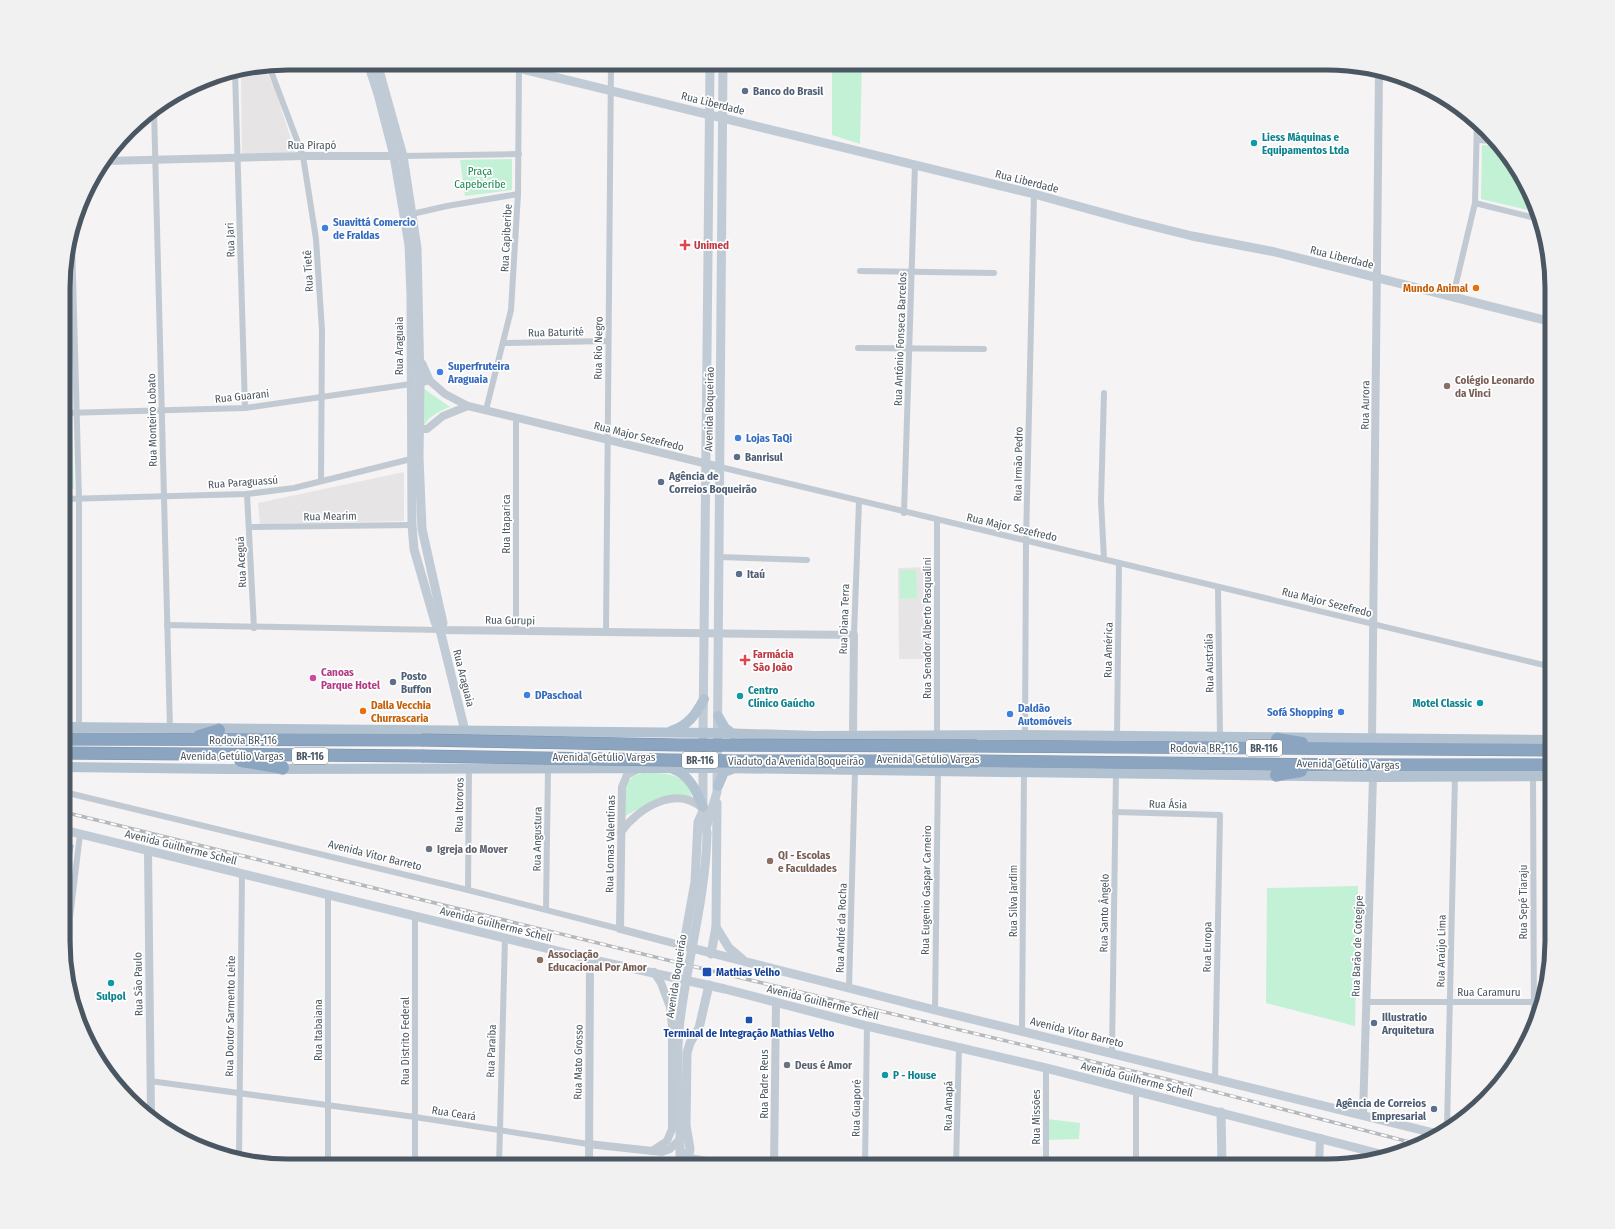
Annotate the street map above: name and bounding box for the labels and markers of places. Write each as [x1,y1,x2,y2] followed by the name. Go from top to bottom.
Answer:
[753,85,824,98] place label: Banco do Brasil
[740,86,750,96] marker: Banco do Brasil
[1262,131,1350,157] place label: Liess Máquinas e Equipamentos Ltda
[1249,138,1259,148] marker: Liess Máquinas e Equipamentos Ltda
[333,216,416,242] place label: Suavittá Comercio de Fraldas
[320,223,330,233] marker: Suavittá Comercio de Fraldas
[679,239,691,251] marker: Unimed
[694,239,729,252] place label: Unimed
[1403,282,1469,295] place label: Mundo Animal
[1471,283,1481,293] marker: Mundo Animal
[447,360,510,386] place label: Superfruteira Araguaia
[435,367,445,377] marker: Superfruteira Araguaia
[1455,374,1535,400] place label: Colégio Leonardo da Vinci
[1442,381,1452,391] marker: Colégio Leonardo da Vinci
[746,432,792,445] place label: Lojas TaQi
[733,433,743,443] marker: Lojas TaQi
[745,451,784,464] place label: Banrisul
[732,452,742,462] marker: Banrisul
[668,470,757,496] place label: Agência de Correios Boqueirão
[656,477,666,487] marker: Agência de Correios Boqueirão
[747,568,765,581] place label: Itaú
[734,569,744,579] marker: Itaú
[753,648,794,674] place label: Farmácia São João
[740,655,750,665] marker: Farmácia São João
[321,666,381,692] place label: Canoas Parque Hotel
[401,670,432,696] place label: Posto Buffon
[308,673,318,683] marker: Canoas Parque Hotel
[388,677,398,687] marker: Posto Buffon
[748,684,815,710] place label: Centro Clínico Gaúcho
[535,689,583,702] place label: DPaschoal
[522,690,532,700] marker: DPaschoal
[735,691,745,701] marker: Centro Clínico Gaúcho
[1412,697,1472,710] place label: Motel Classic
[1475,698,1485,708] marker: Motel Classic
[371,699,432,725] place label: Dalla Vecchia Churrascaria
[1017,702,1072,728] place label: Daldão Automóveis
[358,706,368,716] marker: Dalla Vecchia Churrascaria
[1267,706,1334,719] place label: Sofá Shopping
[1336,707,1346,717] marker: Sofá Shopping
[1005,709,1015,719] marker: Daldão Automóveis
[437,843,509,856] place label: Igreja do Mover
[424,844,434,854] marker: Igreja do Mover
[778,849,837,875] place label: QI - Escolas e Faculdades
[765,856,775,866] marker: QI - Escolas e Faculdades
[547,948,648,974] place label: Associação Educacional Por Amor
[535,955,545,965] marker: Associação Educacional Por Amor
[701,966,713,978] marker: Mathias Velho
[716,966,780,979] place label: Mathias Velho
[106,978,116,988] marker: Sulpol
[96,990,127,1003] place label: Sulpol
[1381,1011,1435,1037] place label: Illustratio Arquitetura
[744,1015,754,1025] marker: Terminal de Integração Mathias Velho
[1369,1018,1379,1028] marker: Illustratio Arquitetura
[664,1027,835,1040] place label: Terminal de Integração Mathias Velho
[795,1059,853,1072] place label: Deus é Amor
[782,1060,792,1070] marker: Deus é Amor
[893,1069,937,1082] place label: P - House
[880,1070,890,1080] marker: P - House
[1335,1097,1427,1123] place label: Agência de Correios Empresarial
[1429,1104,1439,1114] marker: Agência de Correios Empresarial

